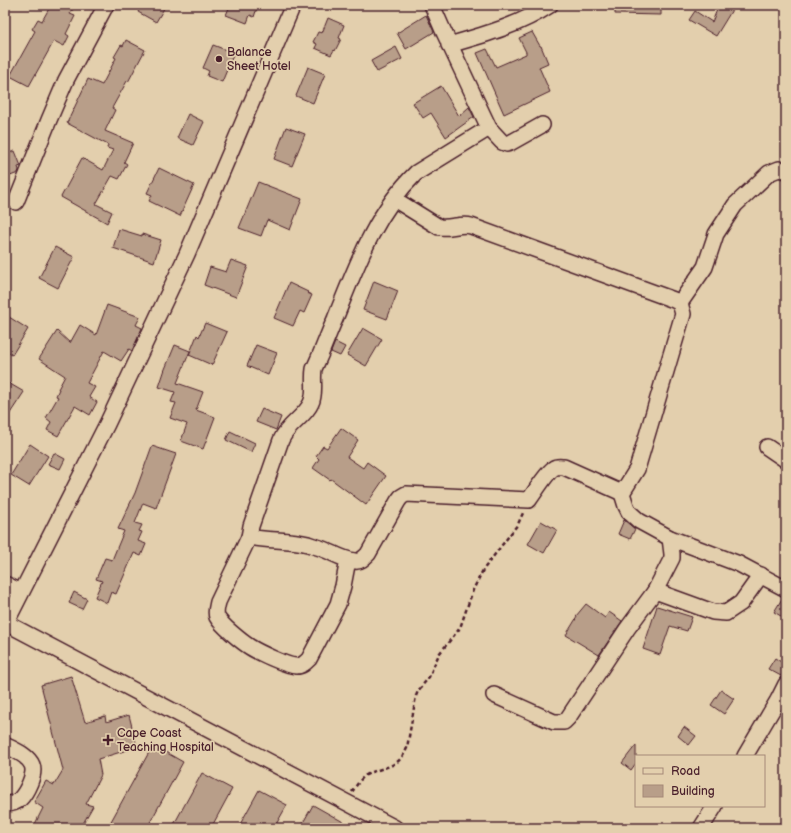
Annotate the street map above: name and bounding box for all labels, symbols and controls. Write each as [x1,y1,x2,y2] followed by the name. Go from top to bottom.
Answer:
[227,45,291,74] place label: Balance Sheet Hotel
[214,54,224,64] marker: Balance Sheet Hotel
[117,726,214,755] place label: Cape Coast Teaching Hospital
[102,734,114,746] marker: Cape Coast Teaching Hospital
[635,755,765,807] legend
[671,764,700,779] text: Road
[671,784,715,799] text: Building

